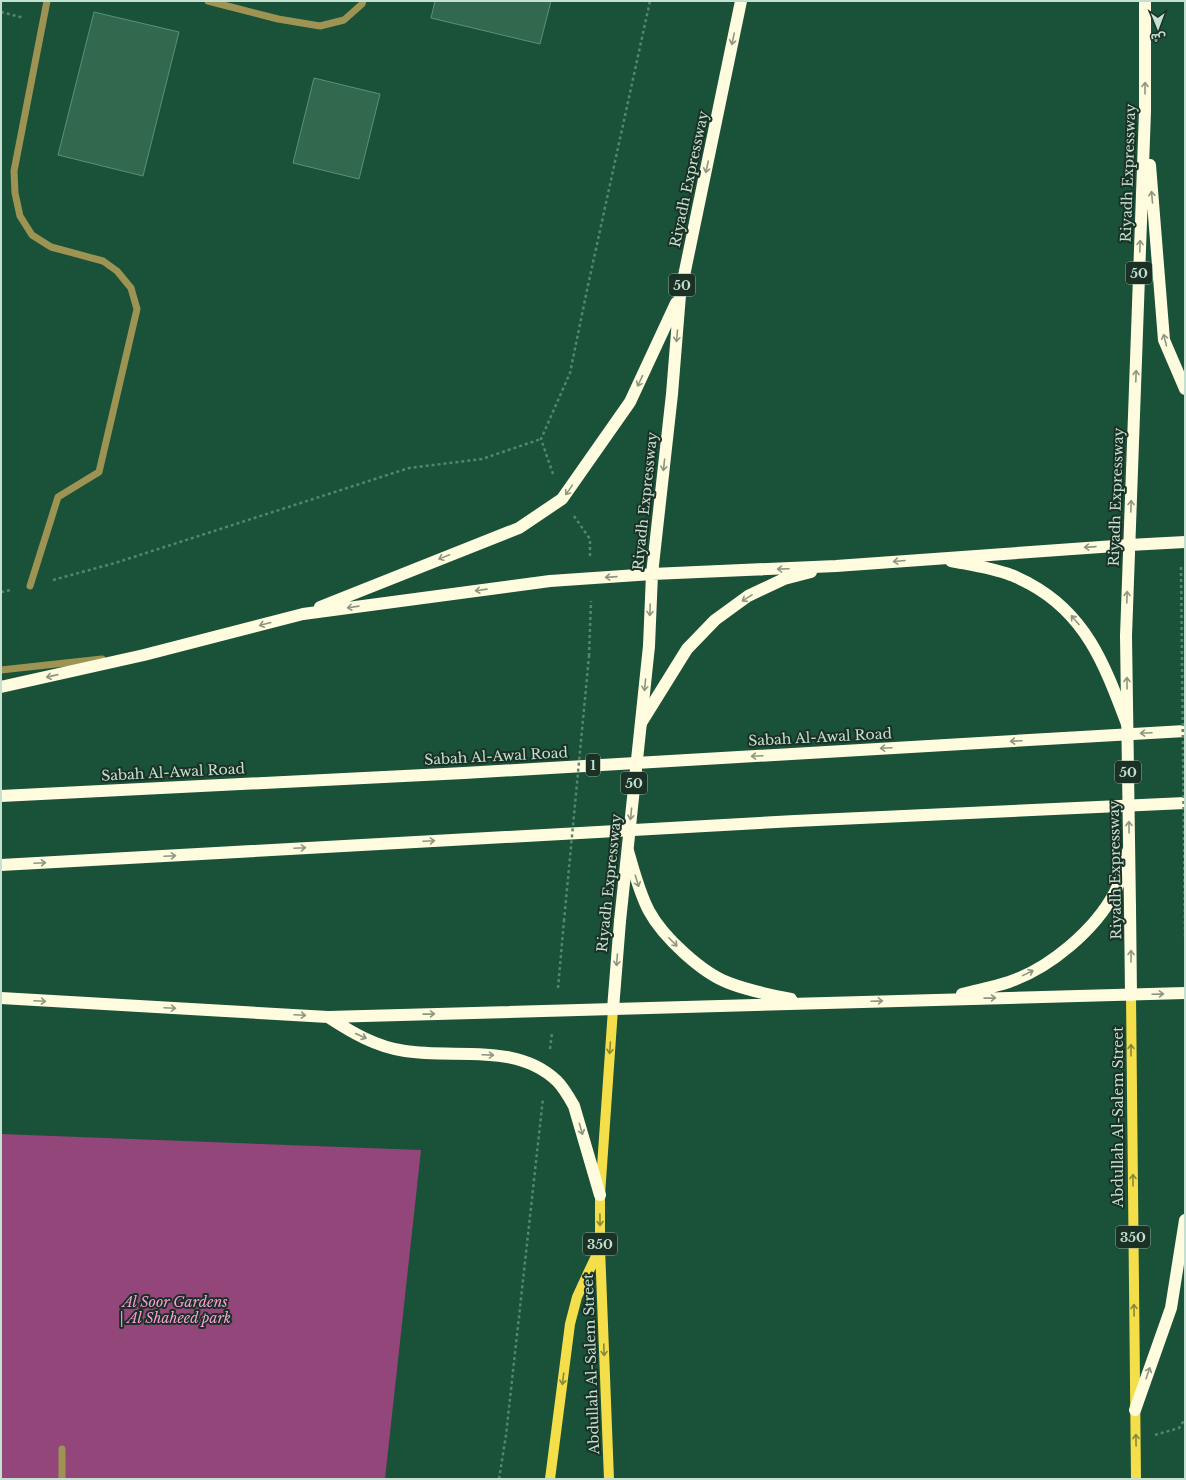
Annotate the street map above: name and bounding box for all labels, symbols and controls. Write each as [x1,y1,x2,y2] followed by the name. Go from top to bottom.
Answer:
[1138,8,1178,48] north arrow
[1151,31,1166,45] text: ش
[728,32,736,45] one-way arrow
[1141,82,1149,95] one-way arrow
[1117,103,1139,243] street label: Riyadh Expressway
[666,109,712,249] street label: Riyadh Expressway
[702,160,710,173] one-way arrow
[1149,191,1156,204] one-way arrow
[1137,240,1144,253] one-way arrow
[1126,262,1152,284] road number: 50
[669,274,695,296] road number: 50
[673,329,680,342] one-way arrow
[1161,334,1169,347] one-way arrow
[1132,370,1139,383] one-way arrow
[636,375,643,387] one-way arrow
[1105,427,1127,567] street label: Riyadh Expressway
[629,431,661,571] street label: Riyadh Expressway
[660,458,668,471] one-way arrow
[565,484,573,495] one-way arrow
[1127,500,1134,513] one-way arrow
[1084,544,1097,551] one-way arrow
[438,554,450,561] one-way arrow
[893,558,906,565] one-way arrow
[777,565,790,572] one-way arrow
[605,573,618,580] one-way arrow
[475,586,488,594] one-way arrow
[1124,591,1131,604] one-way arrow
[741,594,752,602] one-way arrow
[347,603,360,611] one-way arrow
[647,603,654,616] one-way arrow
[1070,615,1079,625] one-way arrow
[259,620,272,628] one-way arrow
[45,672,58,680] one-way arrow
[1123,677,1131,690] one-way arrow
[641,678,649,691] one-way arrow
[748,724,893,750] street label: Sabah Al-Awal Road
[1140,730,1153,737] one-way arrow
[1010,737,1023,744] one-way arrow
[424,743,569,769] street label: Sabah Al-Awal Road
[880,745,893,752] one-way arrow
[751,752,764,759] one-way arrow
[586,754,600,776] road number: 1
[101,759,246,785] street label: Sabah Al-Awal Road
[1115,761,1141,783] road number: 50
[621,772,647,794] road number: 50
[1105,800,1125,940] street label: Riyadh Expressway
[627,807,635,820] one-way arrow
[593,813,625,953] street label: Riyadh Expressway
[1125,821,1133,834] one-way arrow
[422,838,435,845] one-way arrow
[293,845,306,852] one-way arrow
[163,852,176,859] one-way arrow
[33,859,46,866] one-way arrow
[633,875,641,887] one-way arrow
[668,937,678,947] one-way arrow
[1127,950,1135,963] one-way arrow
[613,953,620,966] one-way arrow
[1022,969,1034,976] one-way arrow
[1151,990,1164,997] one-way arrow
[983,994,996,1002] one-way arrow
[33,997,46,1004] one-way arrow
[870,998,883,1005] one-way arrow
[163,1005,176,1012] one-way arrow
[422,1010,435,1018] one-way arrow
[293,1012,306,1019] one-way arrow
[1109,1026,1127,1209] street label: Abdullah Al-Salem Street
[355,1033,367,1041] one-way arrow
[607,1041,614,1054] one-way arrow
[1127,1044,1135,1057] one-way arrow
[481,1051,494,1059] one-way arrow
[578,1122,585,1135] one-way arrow
[1129,1174,1136,1187] one-way arrow
[596,1213,604,1226] one-way arrow
[1116,1226,1150,1248] road number: 350
[583,1233,617,1255] road number: 350
[579,1272,603,1456] street label: Abdullah Al-Salem Street
[119,1293,231,1327] park label: Al Soor Gardens | Al Shaheed park
[1130,1304,1138,1317] one-way arrow
[600,1343,608,1356] one-way arrow
[1145,1367,1152,1380] one-way arrow
[559,1372,567,1385] one-way arrow
[1132,1434,1140,1447] one-way arrow

